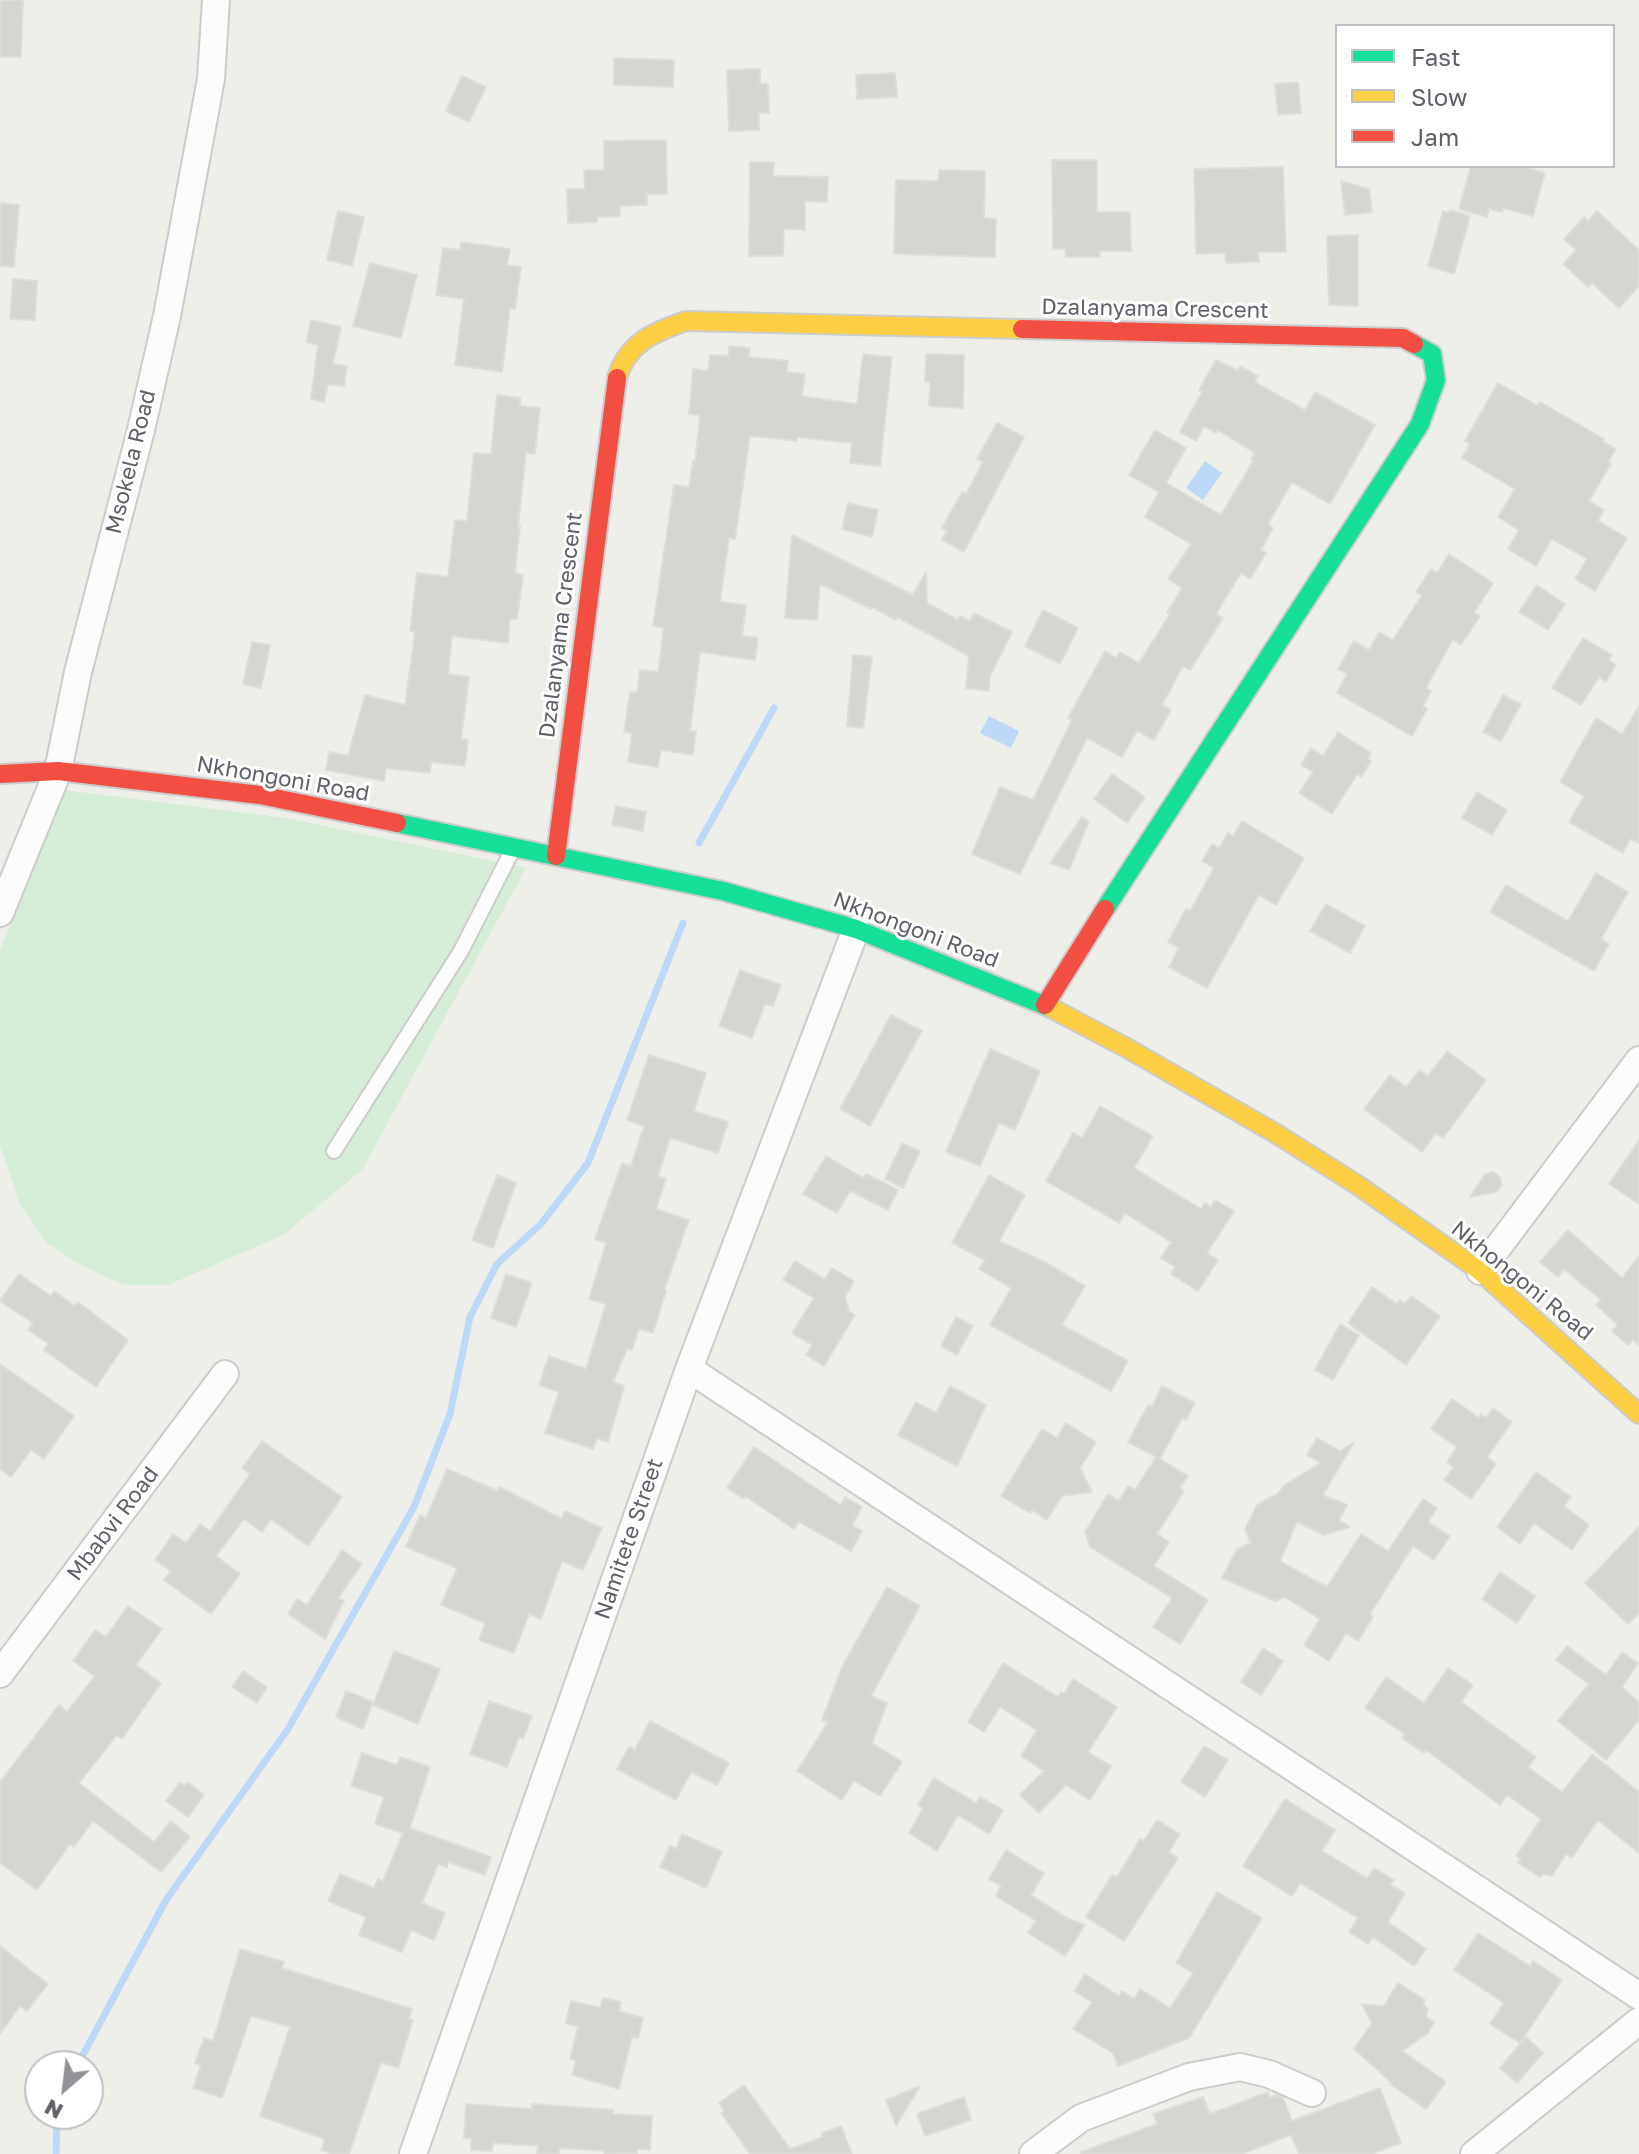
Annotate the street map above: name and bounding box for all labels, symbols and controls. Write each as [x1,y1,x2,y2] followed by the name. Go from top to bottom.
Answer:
[1335,24,1615,168] legend
[1411,42,1461,71] text: Fast
[1411,82,1467,111] text: Slow
[1411,122,1459,151] text: Jam
[1041,294,1269,324] street label: Dzalanyama Crescent
[100,387,162,537] street label: Msokela Road
[534,510,588,740] street label: Dzalanyama Crescent
[195,751,371,807] street label: Nkhongoni Road
[830,886,1002,974] street label: Nkhongoni Road
[1446,1216,1598,1346] street label: Nkhongoni Road
[589,1455,669,1623] street label: Namitete Street
[62,1462,164,1586] street label: Mbabvi Road
[24,2050,104,2130] north arrow
[40,2094,67,2126] text: N

